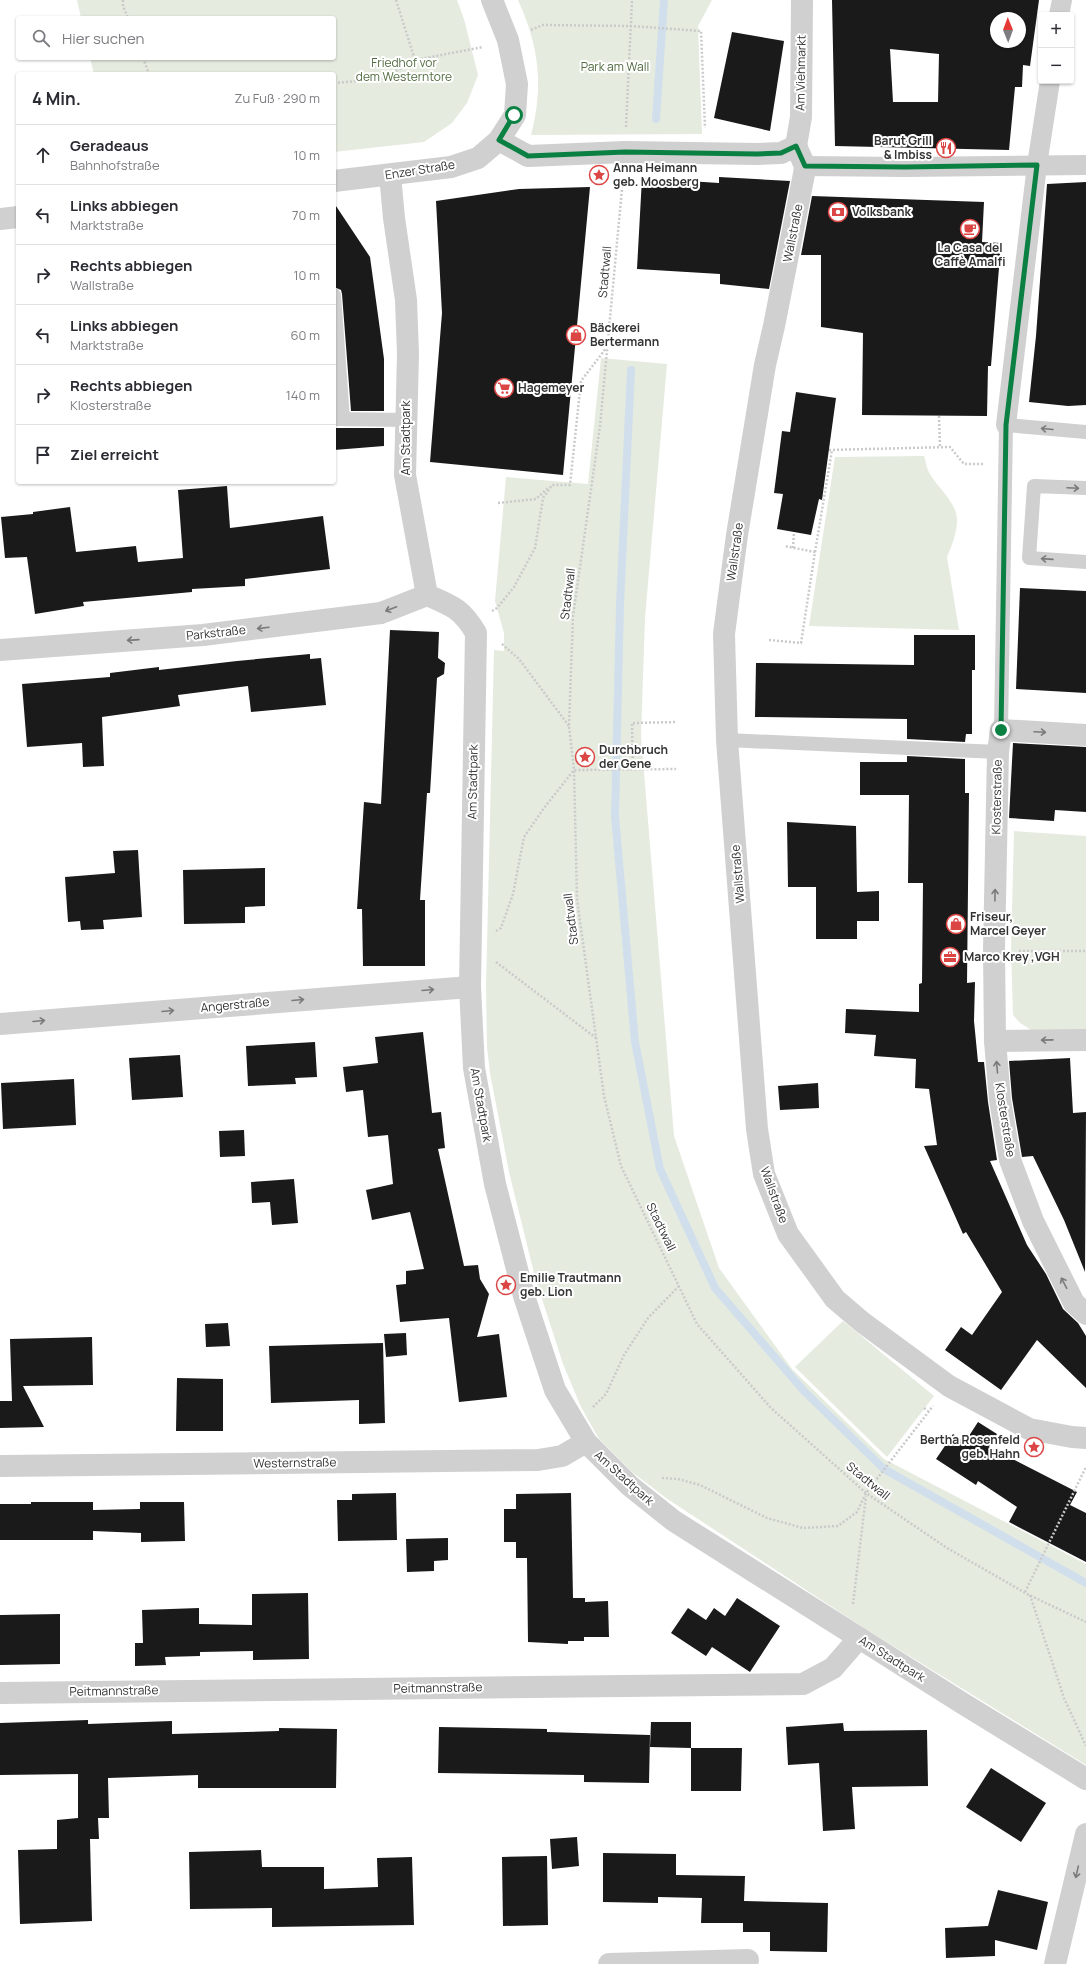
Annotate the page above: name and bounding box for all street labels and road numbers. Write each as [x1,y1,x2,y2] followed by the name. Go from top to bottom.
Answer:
[791,35,810,111] street label: Am Viehmarkt
[384,156,456,183] street label: Enzer Straße
[779,202,806,263] street label: Wallstraße
[594,245,615,299] street label: Stadtwall
[397,399,414,476] street label: Am Stadtpark
[722,522,747,582] street label: Wallstraße
[556,567,579,621] street label: Stadtwall
[185,621,247,644] street label: Parkstraße
[463,743,482,820] street label: Am Stadtpark
[987,759,1006,835] street label: Klosterstraße
[726,844,749,904] street label: Wallstraße
[559,892,582,946] street label: Stadtwall
[200,993,270,1016] street label: Angerstraße
[467,1066,497,1144] street label: Am Stadtpark
[991,1082,1020,1158] street label: Klosterstraße
[756,1164,793,1225] street label: Wallstraße
[642,1200,680,1254] street label: Stadtwall
[591,1446,659,1510] street label: Am Stadtpark
[253,1453,337,1472] street label: Westernstraße
[843,1458,894,1504] street label: Stadtwall
[856,1631,929,1686] street label: Am Stadtpark
[393,1678,483,1697] street label: Peitmannstraße
[69,1681,159,1700] street label: Peitmannstraße

